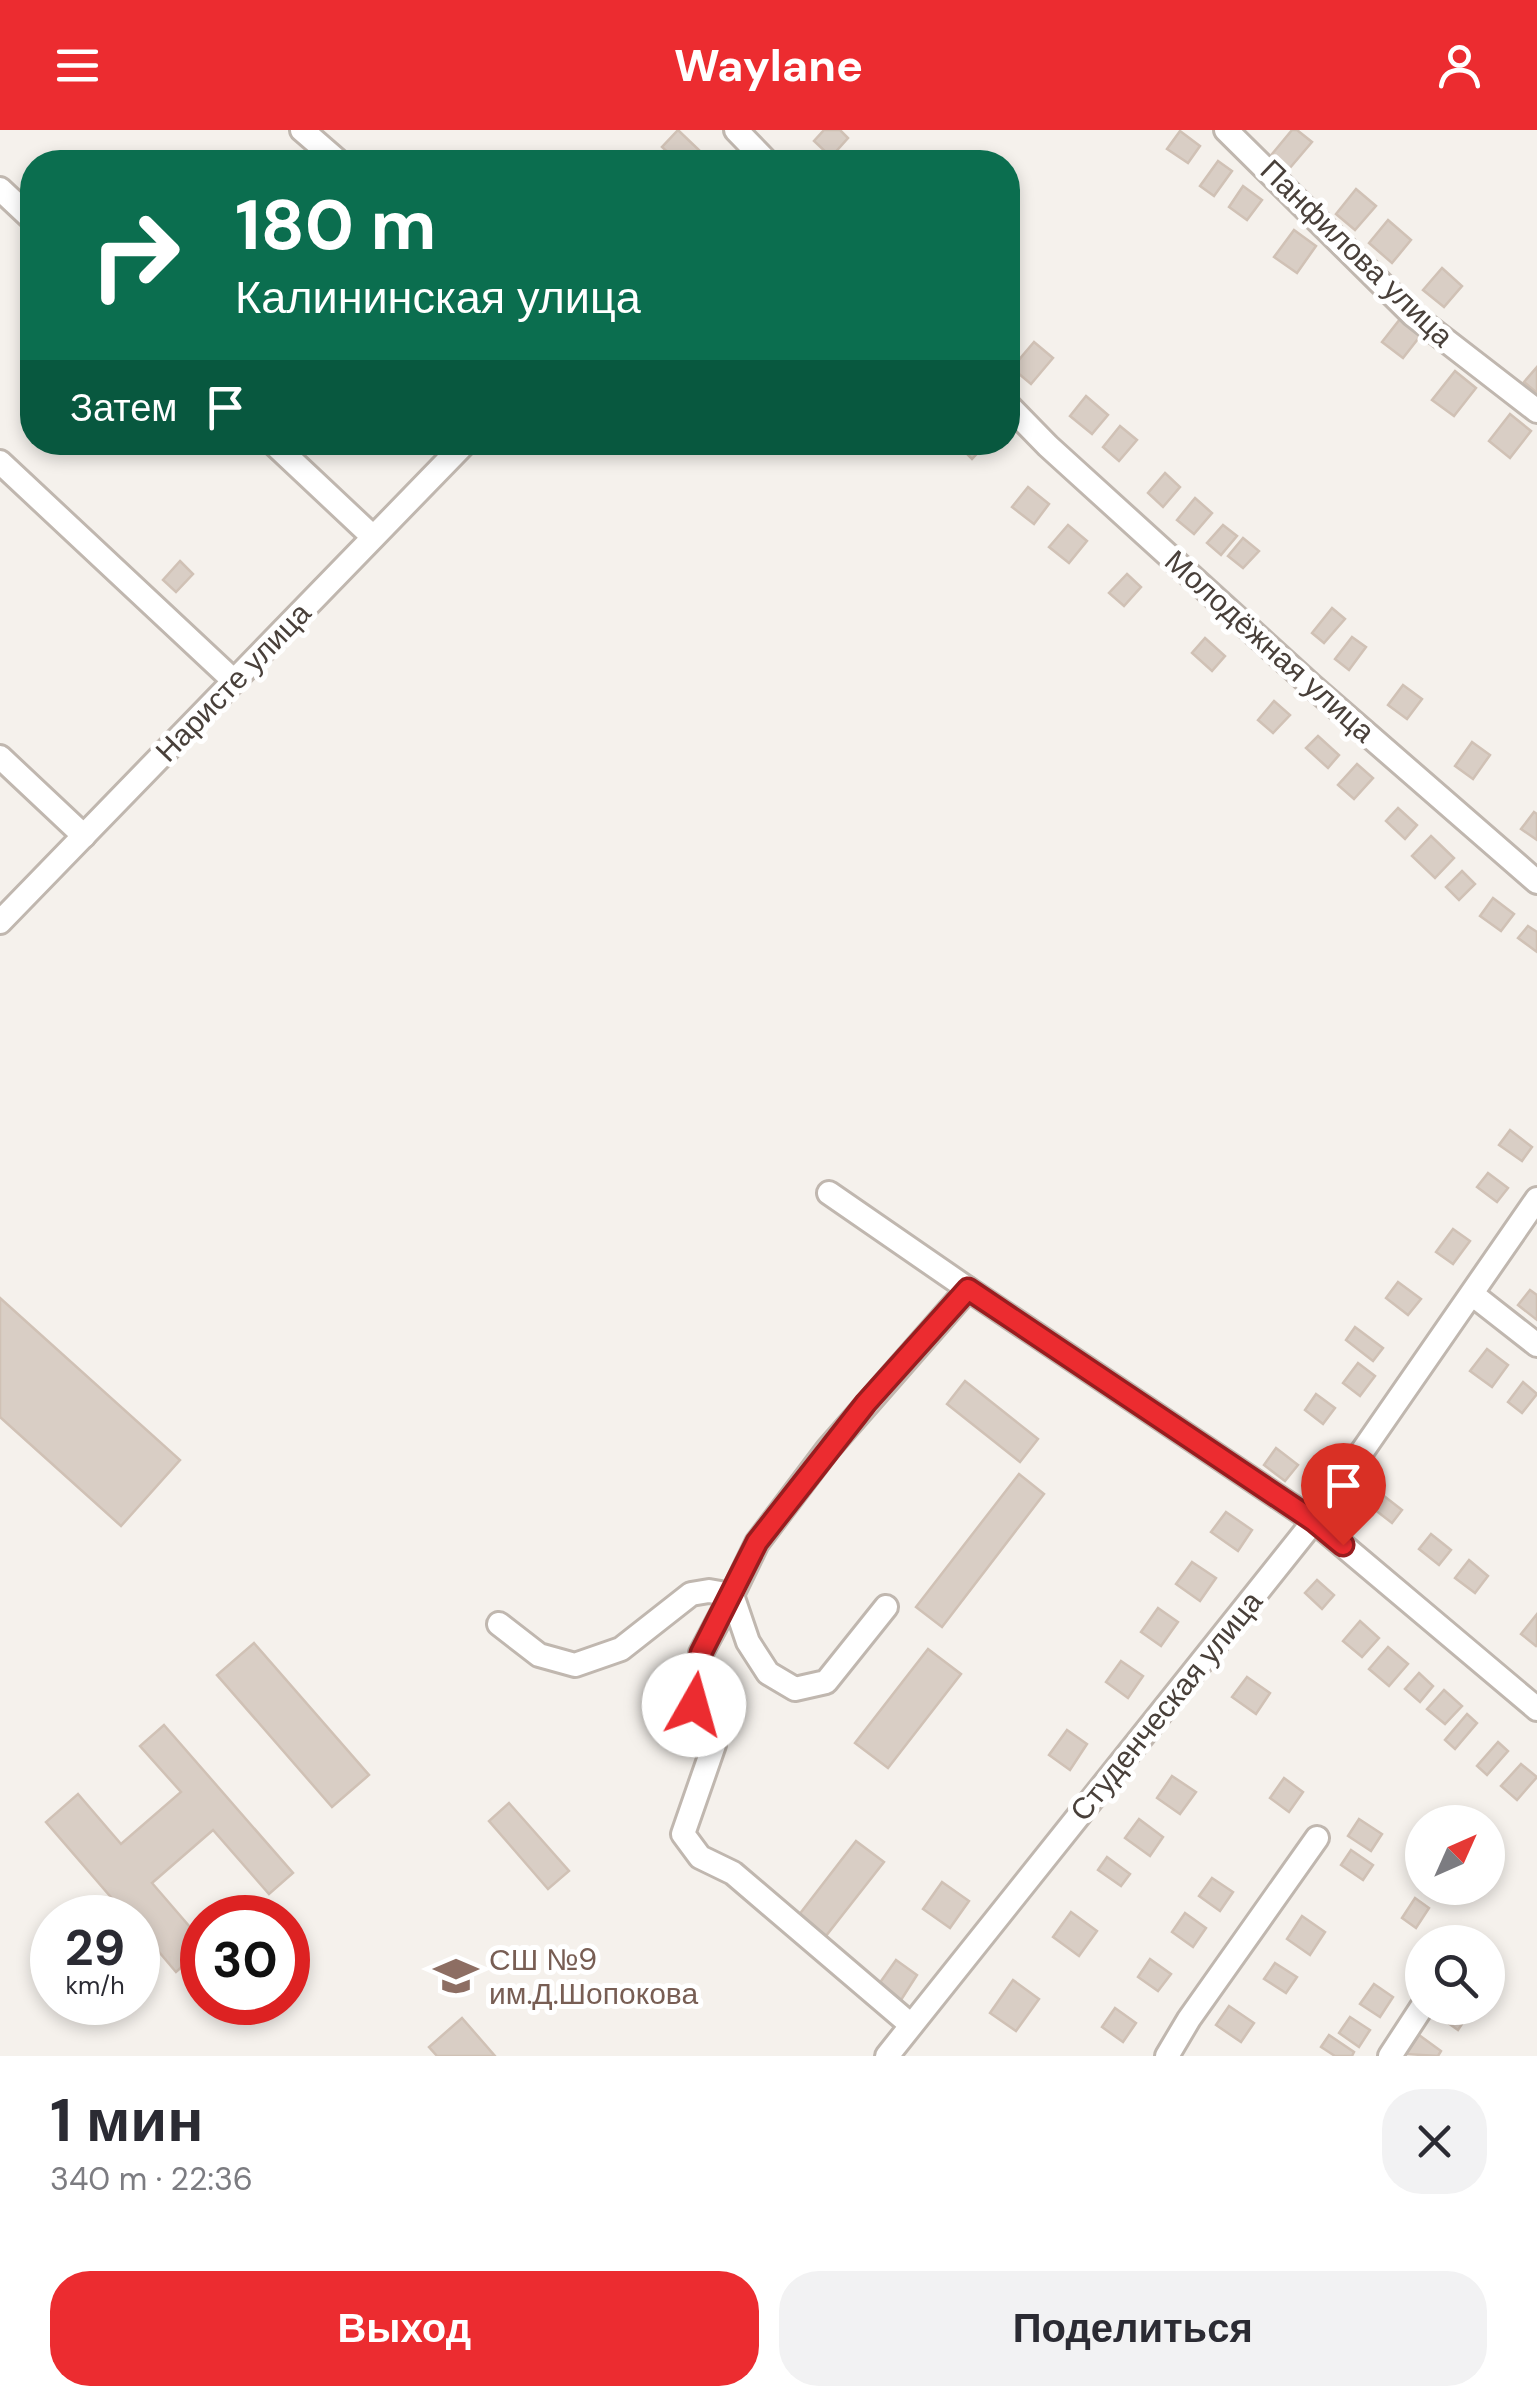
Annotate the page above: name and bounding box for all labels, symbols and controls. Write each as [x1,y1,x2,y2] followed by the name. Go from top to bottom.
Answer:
[674,36,863,95] text: Waylane
[50,38,105,93] icon: menu
[1432,38,1487,93] icon: person
[1252,151,1462,355] street label: Панфилова улица
[235,180,436,271] text: 180 m
[70,190,200,320] icon: right
[235,268,641,327] text: Калининская улица
[198,380,253,435] icon: arrive
[70,383,178,433] text: Затем
[1157,541,1383,751] street label: Молодёжная улица
[147,594,319,770] street label: Наристе улица
[1301,1443,1386,1546] pin
[1316,1458,1371,1513] icon: arrive
[1061,1583,1271,1829] street label: Студенческая улица
[642,1653,746,1757] position arrow
[1405,1805,1505,1905] north arrow
[1405,1805,1505,2025] map controls
[180,1895,310,2025] speed limit sign: 30
[65,1915,125,1981] text: 29
[1405,1925,1505,2025] button: search
[489,1940,698,2013] place label: СШ №9 им.Д.Шопокова
[432,1952,480,2000] school or university icon: СШ №9 им.Д.Шопокова
[65,1969,125,2002] text: km/h
[50,2081,203,2160] text: 1 мин
[1382,2089,1487,2194] button: close
[50,2158,253,2200] text: 340 m · 22:36
[50,2271,759,2386] button: Выход
[779,2271,1487,2386] button: Поделиться

